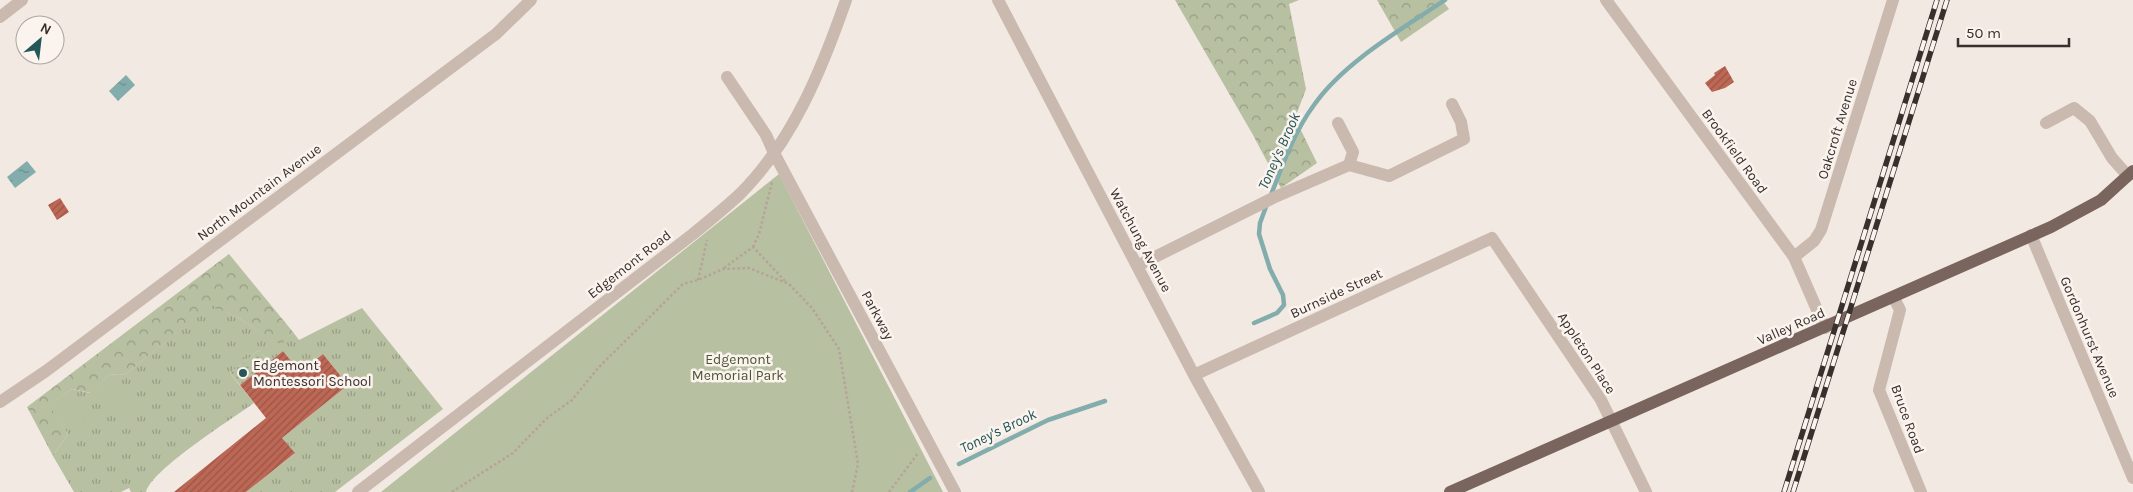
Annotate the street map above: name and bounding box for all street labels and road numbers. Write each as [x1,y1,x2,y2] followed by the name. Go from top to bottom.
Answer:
[1814,77,1861,181] street label: Oakcroft Avenue
[1698,105,1771,197] street label: Brookfield Road
[194,140,325,245] street label: North Mountain Avenue
[1106,185,1175,295] street label: Watchung Avenue
[584,227,674,302] street label: Edgemont Road
[1288,265,1385,322] street label: Burnside Street
[2056,274,2123,400] street label: Gordonhurst Avenue
[858,288,898,343] street label: Parkway
[1755,304,1828,349] street label: Valley Road
[1554,309,1619,397] street label: Appleton Place
[1887,382,1928,456] street label: Bruce Road

